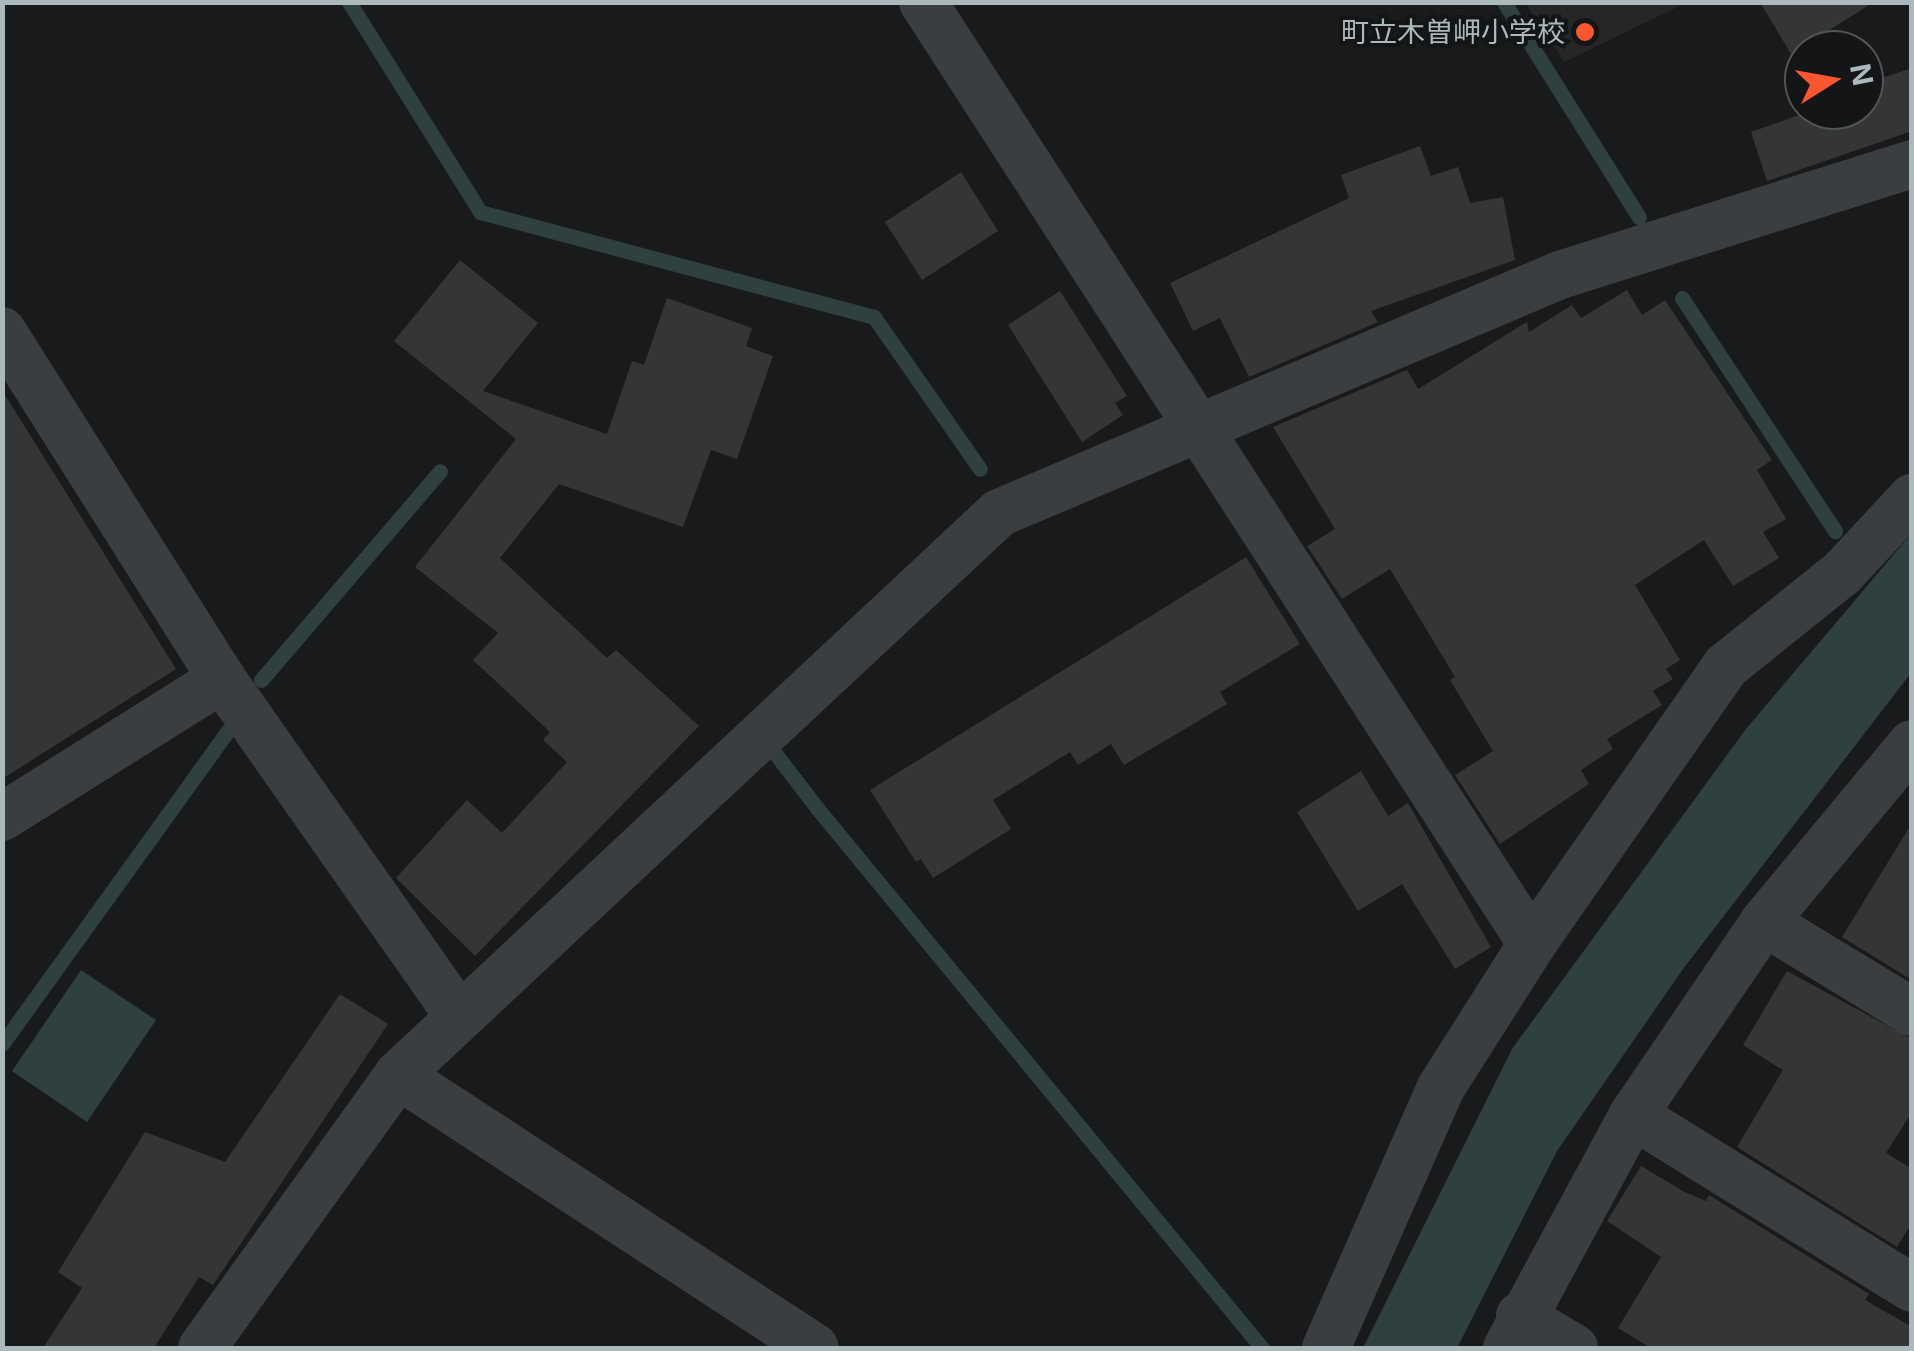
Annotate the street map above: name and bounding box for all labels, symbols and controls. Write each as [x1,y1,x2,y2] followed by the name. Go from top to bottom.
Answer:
[1341,15,1565,49] place label: 町立木曽岬小学校
[1574,21,1596,43] marker: 町立木曽岬小学校
[1784,30,1884,130] north arrow
[1843,61,1880,88] text: N

